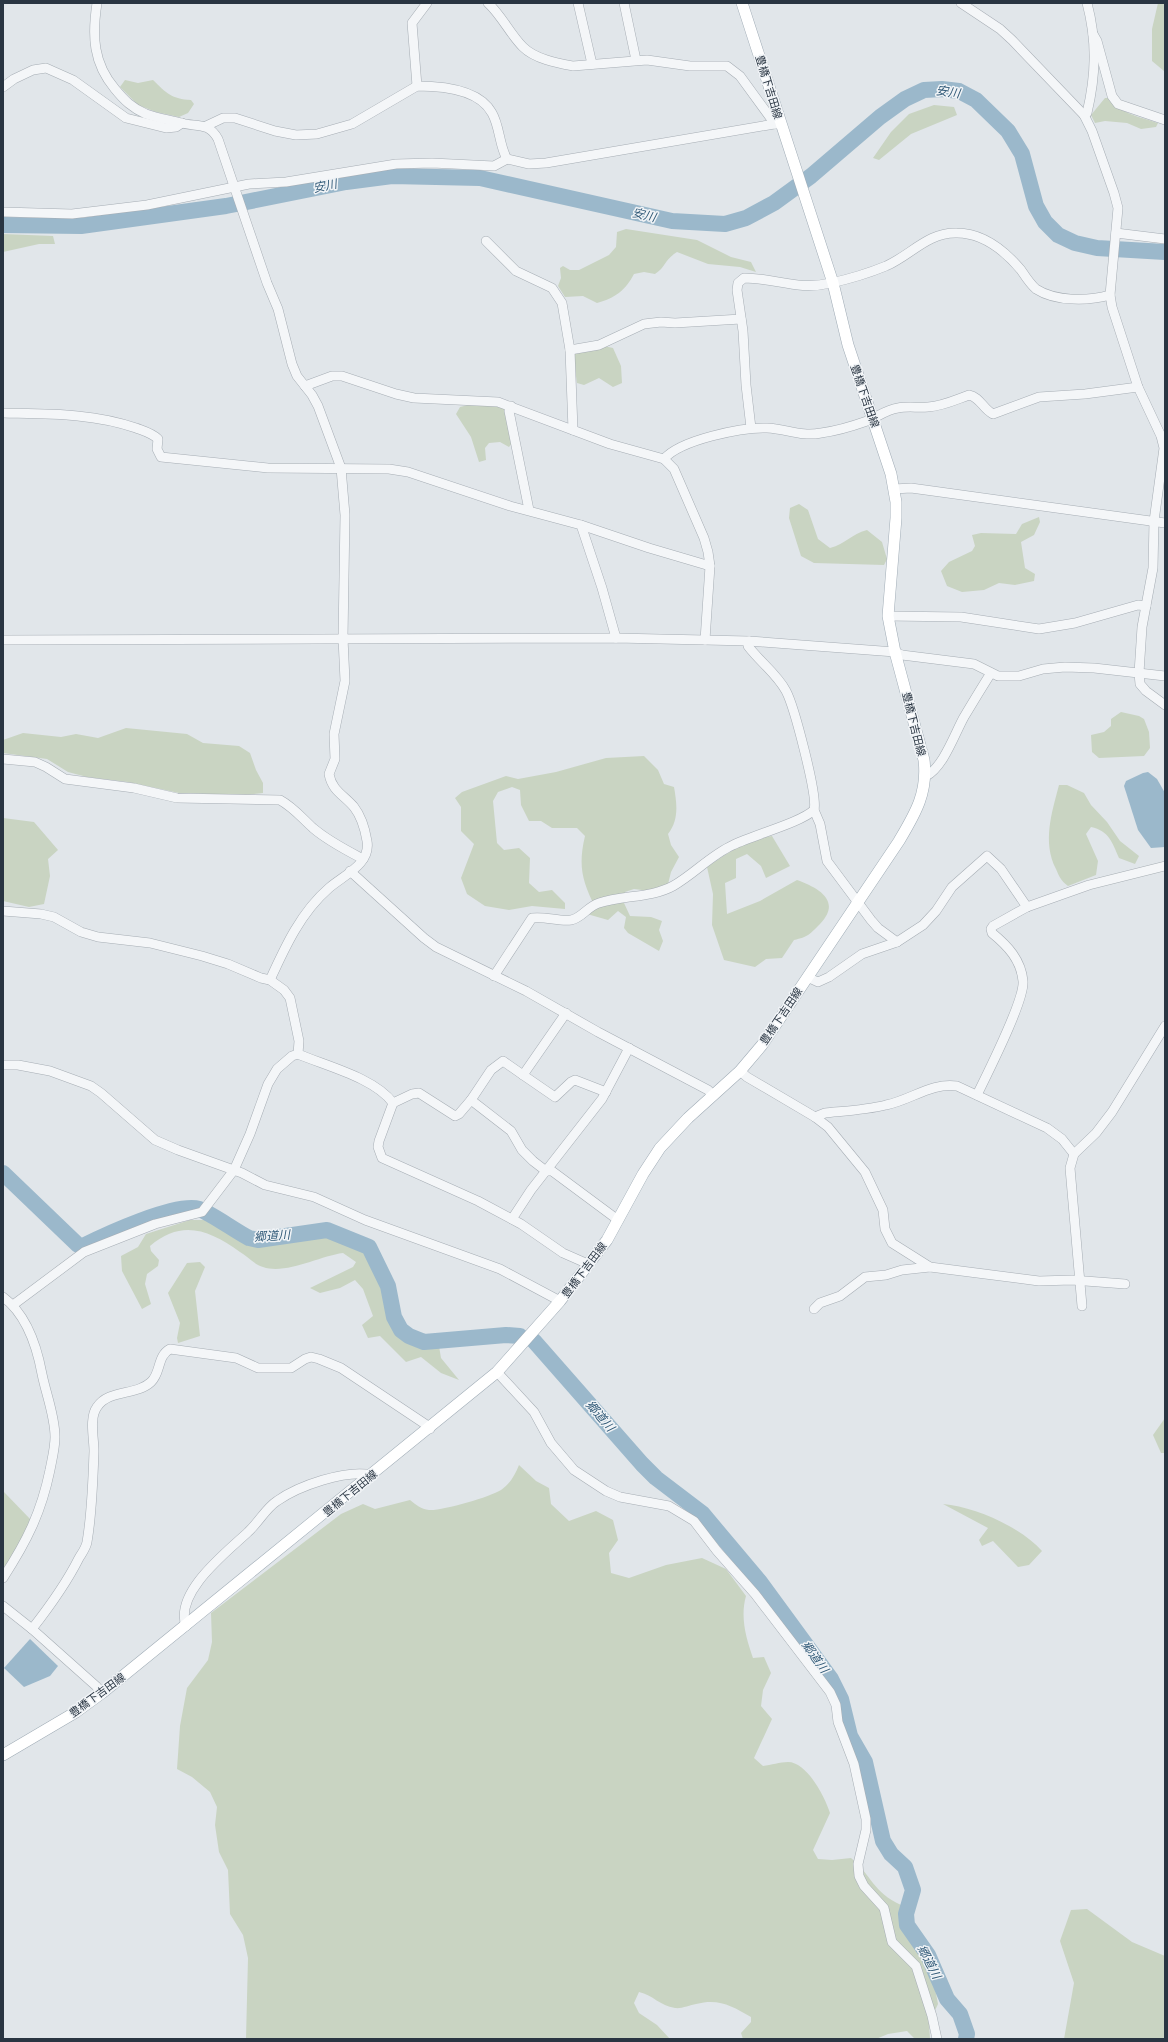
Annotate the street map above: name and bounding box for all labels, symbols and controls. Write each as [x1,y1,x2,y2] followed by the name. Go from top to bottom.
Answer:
[754,53,785,120] street label: 豊橋下吉田線
[935,82,963,101] water label: 安川
[312,175,340,195] water label: 安川
[631,205,659,225] water label: 安川
[849,363,882,429] street label: 豊橋下吉田線
[900,690,929,757] street label: 豊橋下吉田線
[757,985,804,1047] street label: 豊橋下吉田線
[253,1227,292,1244] water label: 郷道川
[559,1239,609,1300] street label: 豊橋下吉田線
[583,1397,619,1436] water label: 郷道川
[320,1467,379,1518] street label: 豊橋下吉田線
[799,1638,833,1677] water label: 郷道川
[66,1670,127,1719] street label: 豊橋下吉田線
[914,1942,945,1983] water label: 郷道川

